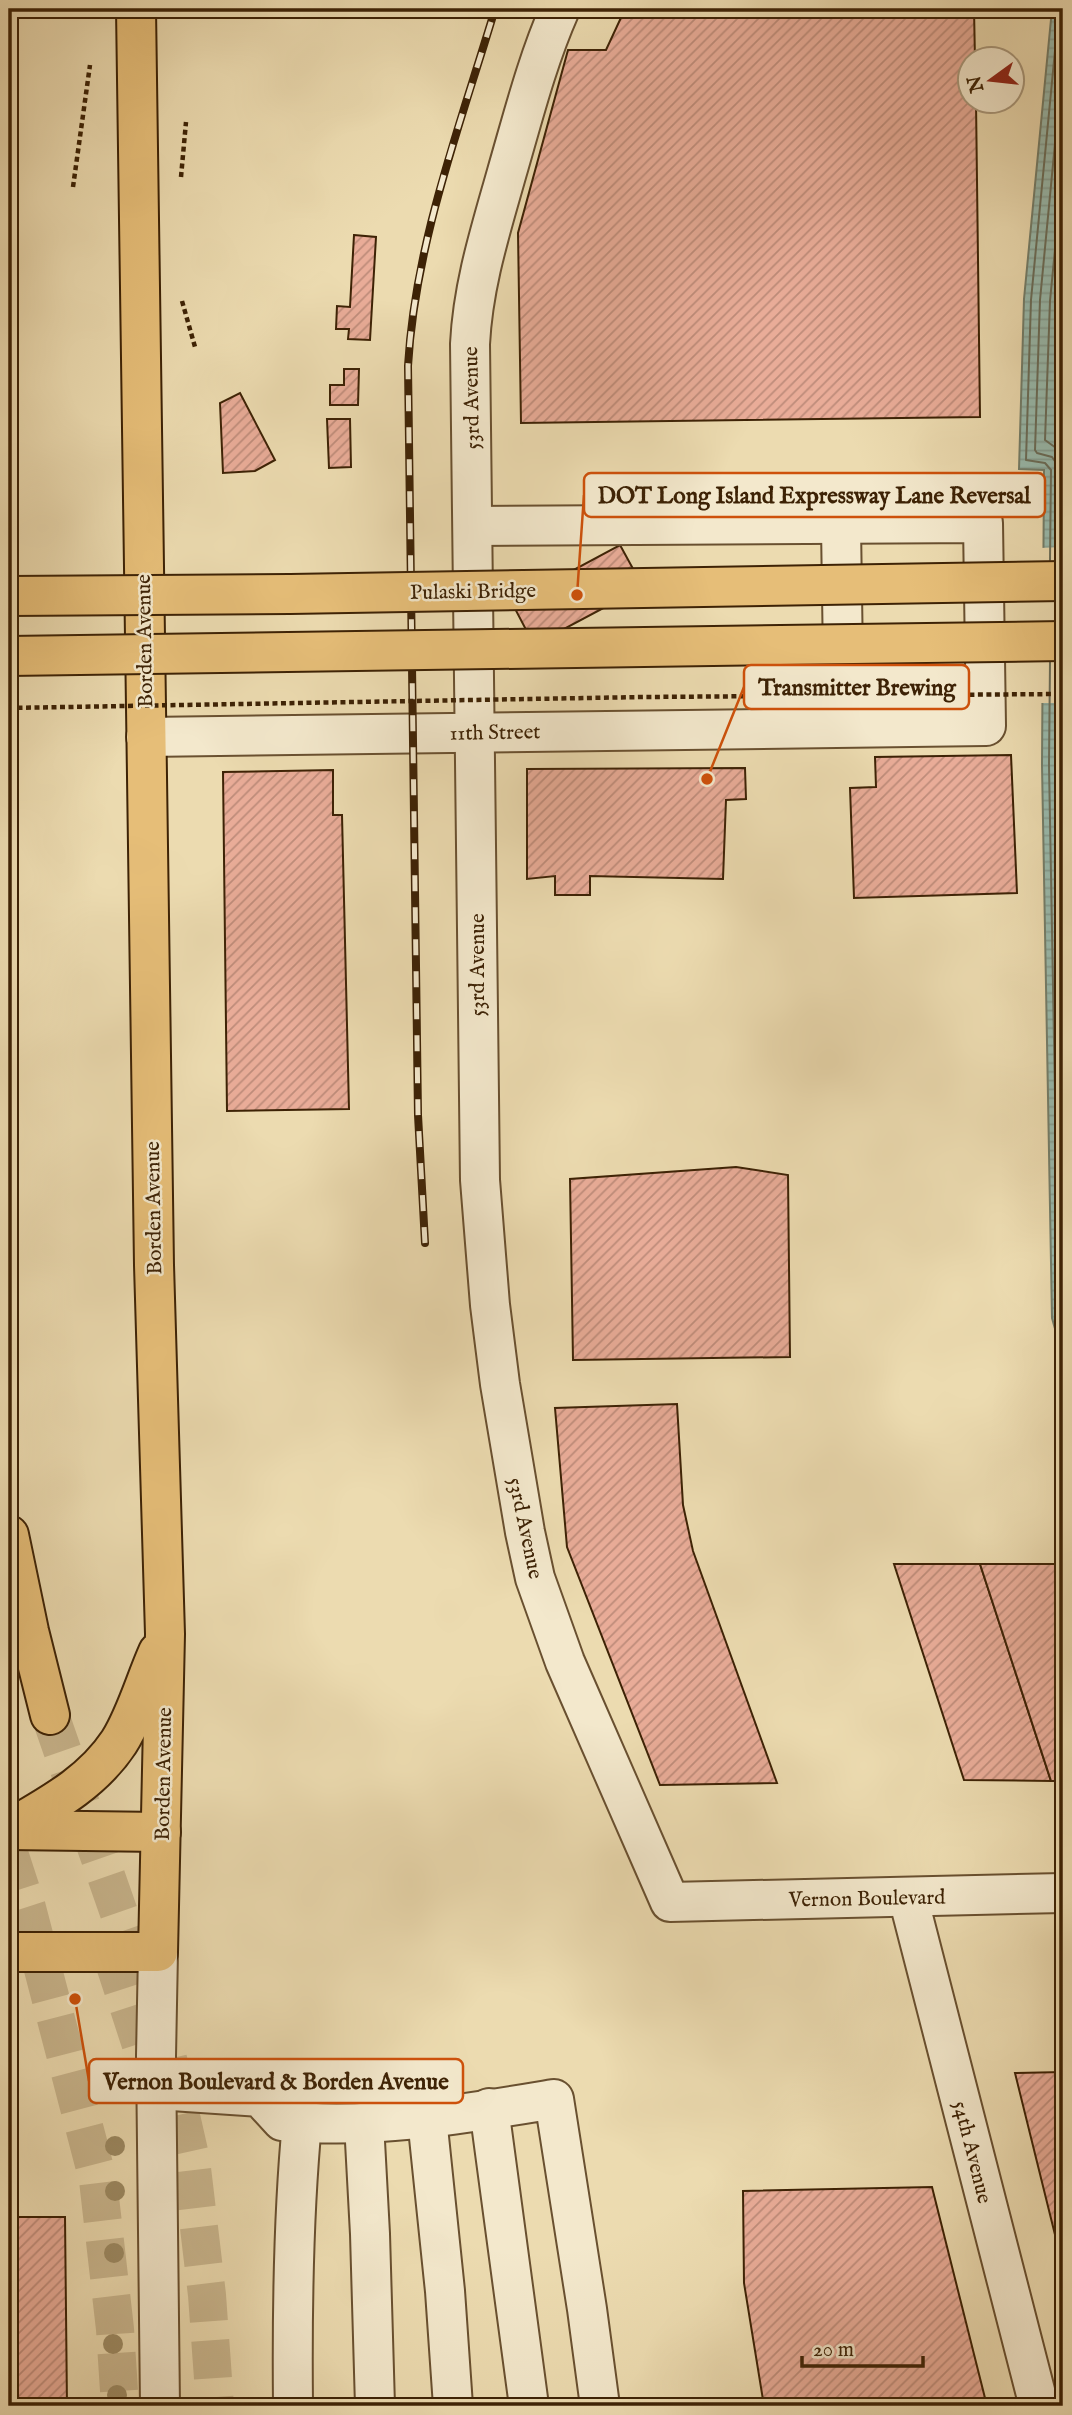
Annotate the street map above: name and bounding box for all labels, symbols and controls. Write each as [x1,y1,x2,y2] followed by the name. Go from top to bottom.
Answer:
[956,46,1026,116] north arrow
[963,72,990,96] text: N
[458,346,487,450] street label: 53rd Avenue
[584,473,1045,517] callout: DOT Long Island Expressway Lane Reversal
[597,482,1031,511] text: DOT Long Island Expressway Lane Reversal
[131,574,160,708] street label: Borden Avenue
[410,578,537,607] street label: Pulaski Bridge
[744,665,969,709] callout: Transmitter Brewing
[757,674,957,703] text: Transmitter Brewing
[449,719,541,748] street label: 11th Street
[465,913,492,1017] street label: 53rd Avenue
[140,1141,169,1275] street label: Borden Avenue
[501,1475,549,1582] street label: 53rd Avenue
[150,1707,179,1841] street label: Borden Avenue
[787,1885,946,1914] street label: Vernon Boulevard
[89,2059,463,2103] callout: Vernon Boulevard & Borden Avenue
[102,2068,449,2097] text: Vernon Boulevard & Borden Avenue
[946,2098,997,2207] street label: 54th Avenue
[802,2324,923,2368] scale bar
[813,2337,854,2364] text: 20 m

